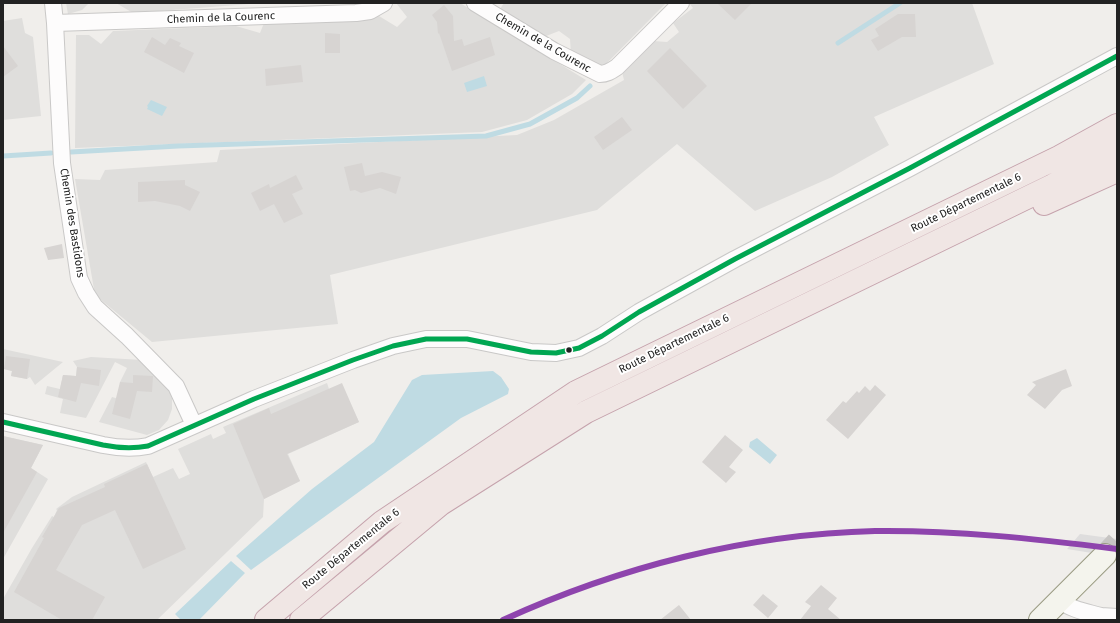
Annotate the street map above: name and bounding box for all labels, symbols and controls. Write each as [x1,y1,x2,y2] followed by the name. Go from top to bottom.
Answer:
[167,10,275,26] street label: Chemin de la Courenc
[493,10,593,76] street label: Chemin de la Courenc
[57,167,87,279] street label: Chemin des Bastidons
[909,171,1023,235] street label: Route Départementale 6
[617,312,731,376] street label: Route Départementale 6
[564,345,574,355] unlabelled marker
[300,506,402,592] street label: Route Départementale 6

